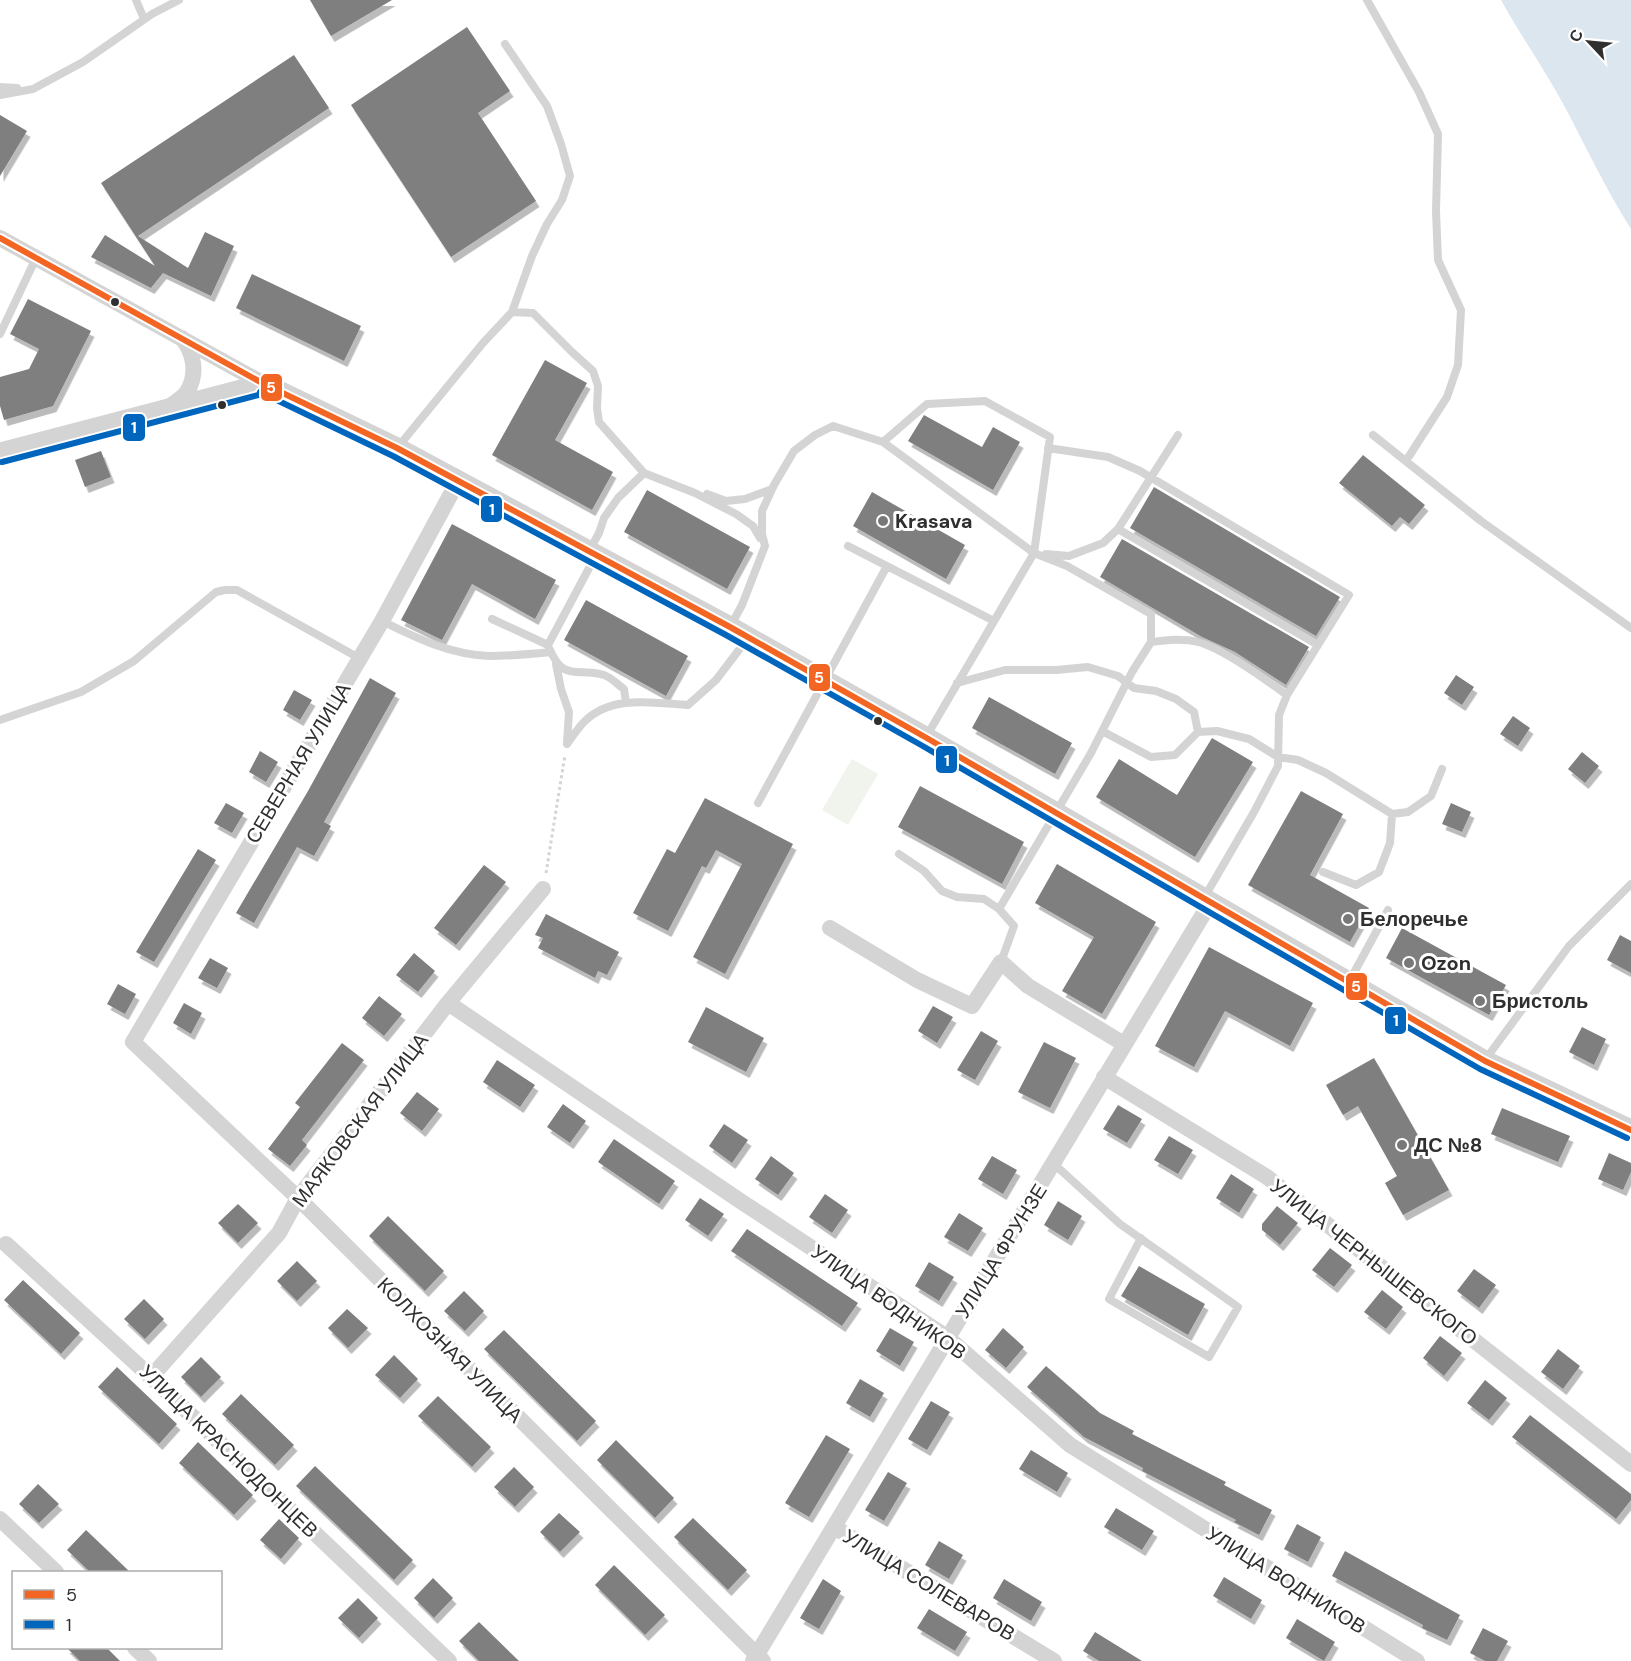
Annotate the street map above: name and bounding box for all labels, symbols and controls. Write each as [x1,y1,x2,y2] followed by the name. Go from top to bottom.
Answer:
[1559,12,1619,72] north arrow
[1564,25,1588,45] text: С
[109,296,121,308] unlabelled marker
[260,373,283,402] line badge: 5
[266,377,276,398] text: 5
[216,399,228,411] unlabelled marker
[122,413,146,442] line badge: 1
[131,417,137,438] text: 1
[480,495,503,523] line badge: 1
[489,499,495,520] text: 1
[895,508,972,534] place label: Krasava
[876,514,890,528] marker: Krasava
[808,663,831,692] line badge: 5
[814,667,824,688] text: 5
[240,677,357,848] street label: СЕВЕРНАЯ УЛИЦА
[872,715,884,727] unlabelled marker
[935,745,958,774] line badge: 1
[944,750,950,771] text: 1
[1360,906,1468,932] place label: Белоречье
[1341,912,1355,926] marker: Белоречье
[1421,950,1471,976] place label: Ozon
[1402,956,1416,970] marker: Ozon
[1345,972,1368,1001] line badge: 5
[1351,976,1361,997] text: 5
[1492,988,1588,1014] place label: Бристоль
[1473,994,1487,1008] marker: Бристоль
[1384,1006,1407,1035] line badge: 1
[1393,1010,1399,1031] text: 1
[286,1027,434,1212] street label: МАЯКОВСКАЯ УЛИЦА
[1414,1132,1482,1158] place label: ДС №8
[1395,1138,1409,1152] marker: ДС №8
[1265,1173,1483,1351] street label: УЛИЦА ЧЕРНЫШЕВСКОГО
[949,1179,1053,1323] street label: УЛИЦА ФРУНЗЕ
[806,1239,972,1365] street label: УЛИЦА ВОДНИКОВ
[372,1272,529,1429] street label: КОЛХОЗНАЯ УЛИЦА
[134,1359,324,1543] street label: УЛИЦА КРАСНОДОНЦЕВ
[1201,1520,1371,1640] street label: УЛИЦА ВОДНИКОВ
[838,1523,1020,1647] street label: УЛИЦА СОЛЕВАРОВ
[12,1571,222,1649] legend
[66,1583,77,1607] text: 5
[66,1613,72,1637] text: 1

